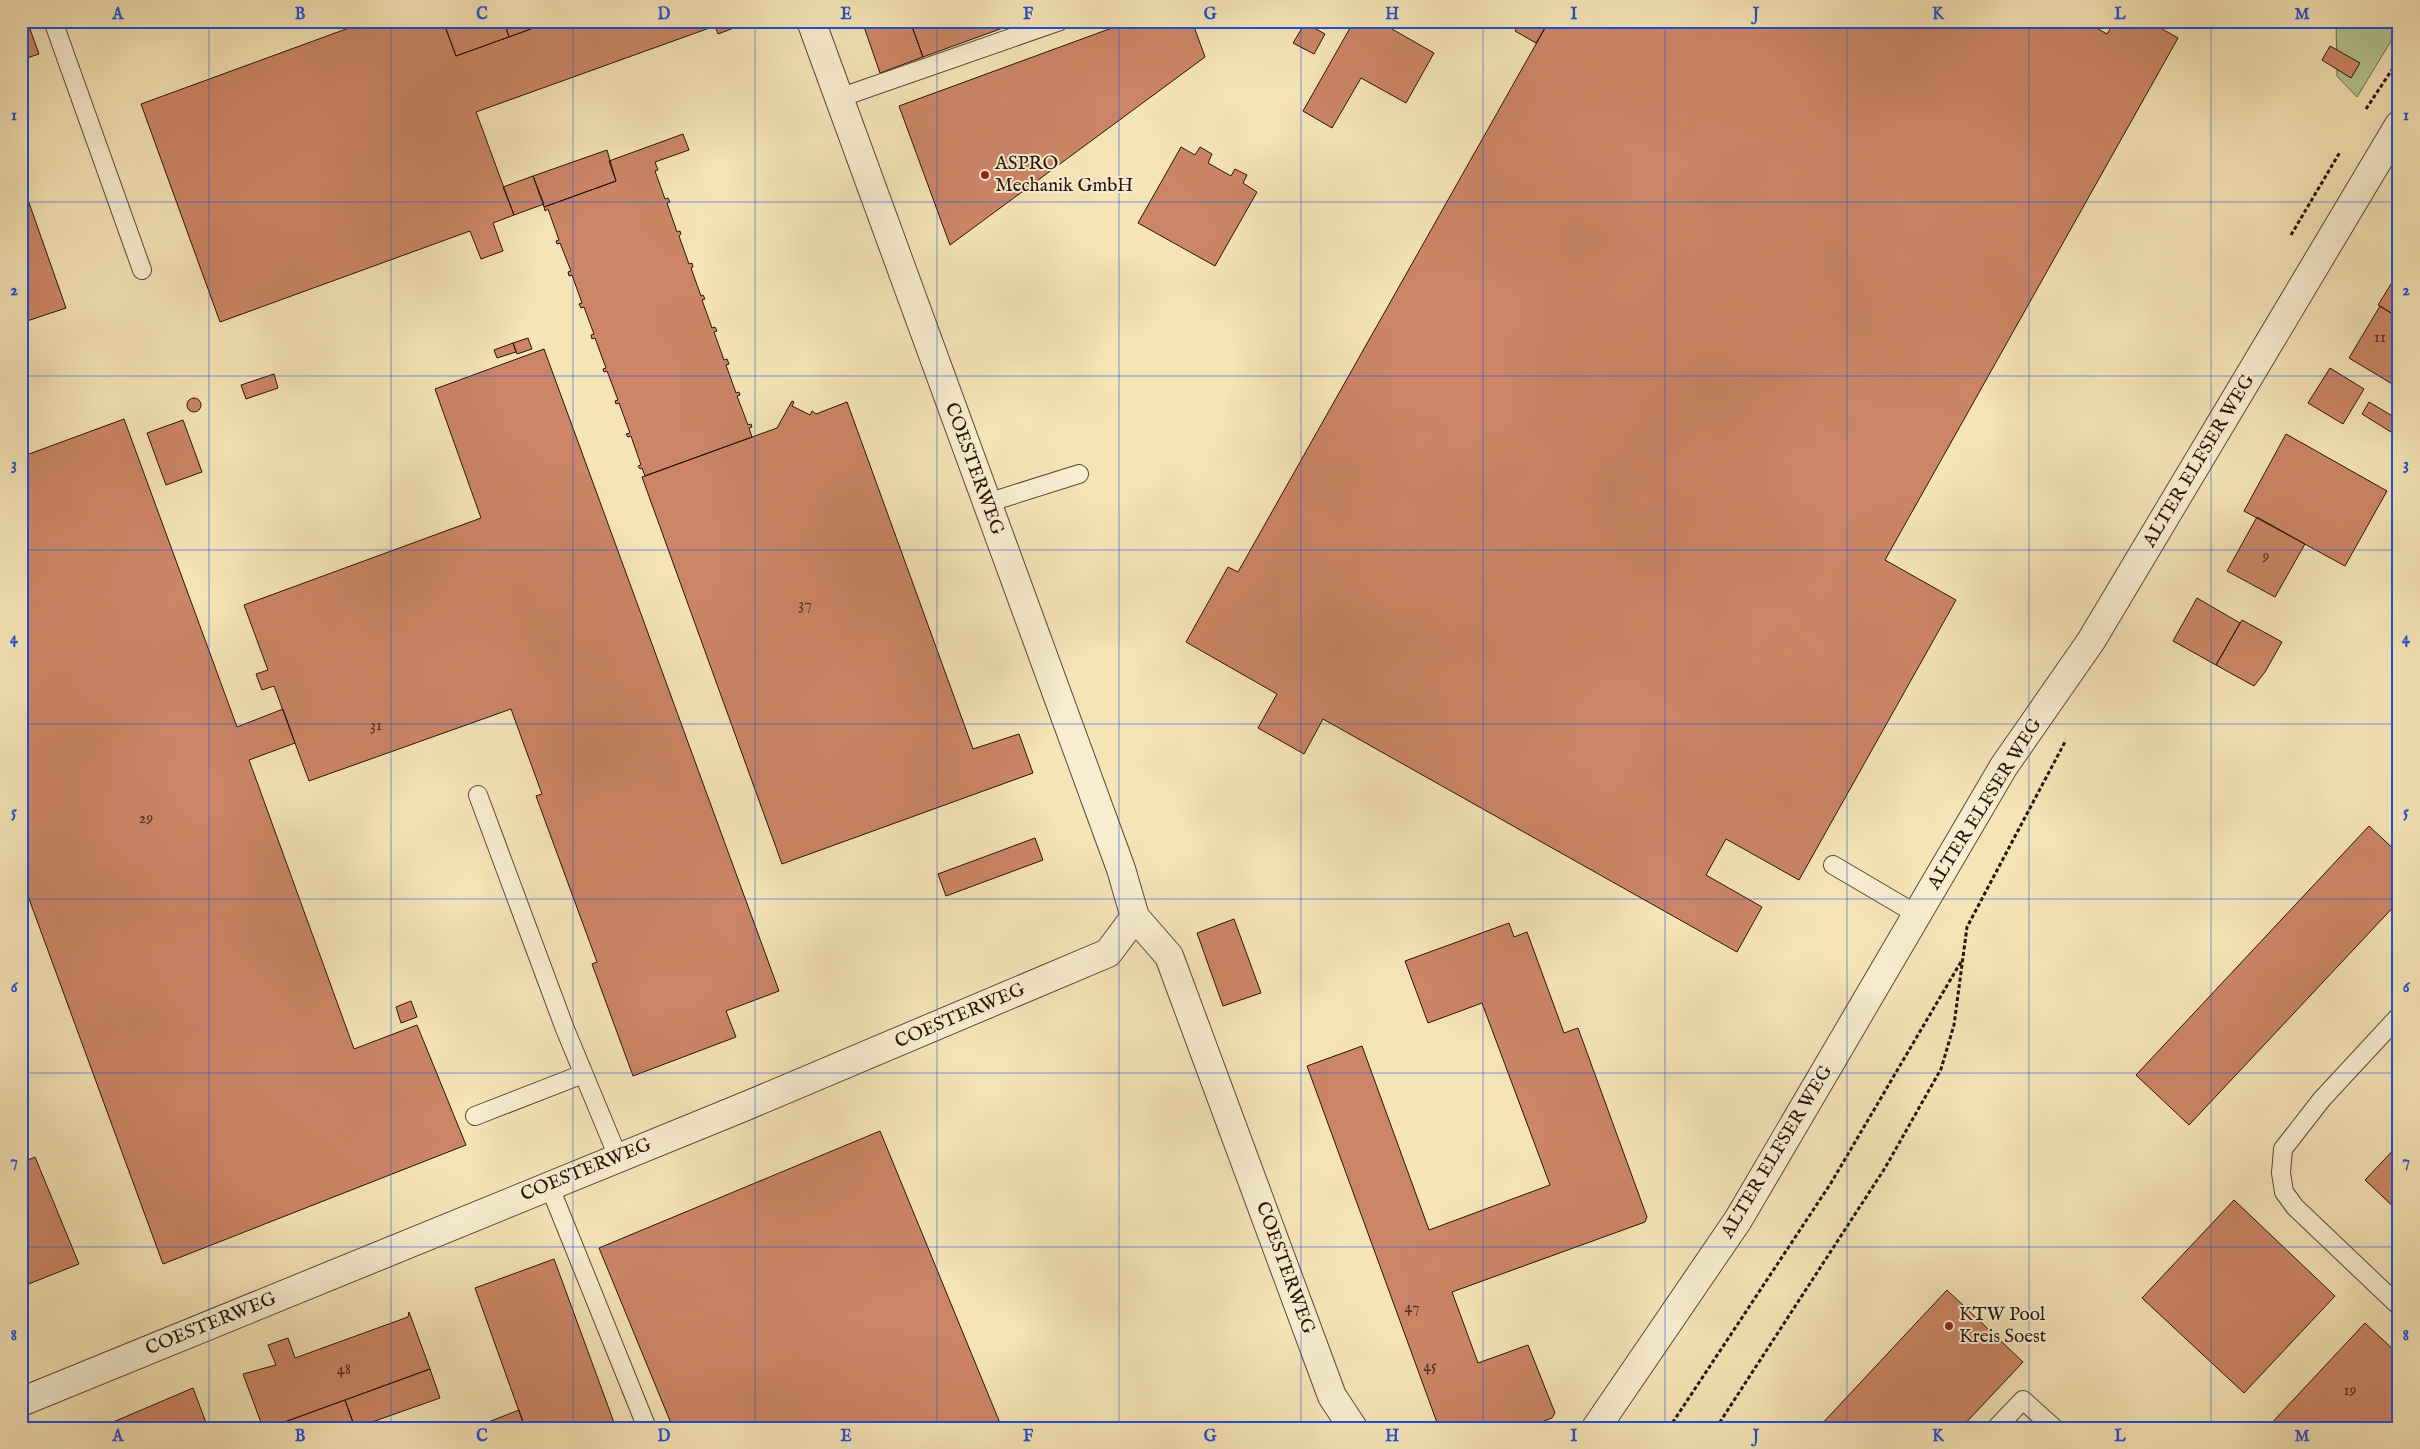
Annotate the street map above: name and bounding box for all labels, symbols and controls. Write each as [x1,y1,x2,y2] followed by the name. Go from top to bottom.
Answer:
[112,5,125,25] text: A
[295,5,306,25] text: B
[476,5,488,25] text: C
[658,5,671,25] text: D
[840,5,852,25] text: E
[1023,5,1034,25] text: F
[1204,5,1217,25] text: G
[1385,5,1399,25] text: H
[1571,5,1578,25] text: I
[1751,5,1760,25] text: J
[1932,5,1945,25] text: K
[2114,5,2126,25] text: L
[2294,5,2310,25] text: M
[11,106,17,126] text: 1
[2403,106,2409,126] text: 1
[994,152,1133,198] place label: ASPRO Mechanik GmbH
[979,169,991,181] marker: ASPRO Mechanik GmbH
[10,281,18,301] text: 2
[2402,281,2410,301] text: 2
[2374,328,2386,348] house number: 11
[2137,370,2260,553] street label: ALTER ELFSER WEG
[939,400,1009,538] street label: COESTERWEG
[11,455,17,475] text: 3
[2403,455,2409,475] text: 3
[2262,547,2270,567] house number: 9
[798,595,812,615] house number: 37
[10,629,19,649] text: 4
[2402,629,2411,649] text: 4
[1922,714,2048,895] street label: ALTER ELFSER WEG
[370,716,382,736] house number: 31
[11,803,17,823] text: 5
[2403,803,2409,823] text: 5
[139,809,153,829] house number: 29
[11,978,19,998] text: 6
[891,978,1029,1054] street label: COESTERWEG
[2403,978,2411,998] text: 6
[1715,1061,1838,1244] street label: ALTER ELFSER WEG
[517,1133,655,1207] street label: COESTERWEG
[10,1152,18,1172] text: 7
[2402,1152,2410,1172] text: 7
[1250,1199,1320,1337] street label: COESTERWEG
[142,1287,280,1361] street label: COESTERWEG
[1405,1298,1419,1318] house number: 47
[1959,1303,2047,1349] place label: KTW Pool Kreis Soest
[1943,1320,1955,1332] marker: KTW Pool Kreis Soest
[11,1326,17,1346] text: 8
[2403,1326,2409,1346] text: 8
[1423,1357,1437,1377] house number: 45
[337,1360,351,1380] house number: 48
[2344,1381,2356,1401] house number: 19
[112,1427,125,1447] text: A
[295,1427,306,1447] text: B
[476,1427,488,1447] text: C
[658,1427,671,1447] text: D
[840,1427,852,1447] text: E
[1023,1427,1034,1447] text: F
[1204,1427,1217,1447] text: G
[1385,1427,1399,1447] text: H
[1571,1427,1578,1447] text: I
[1751,1427,1760,1447] text: J
[1932,1427,1945,1447] text: K
[2114,1427,2126,1447] text: L
[2294,1427,2310,1447] text: M

